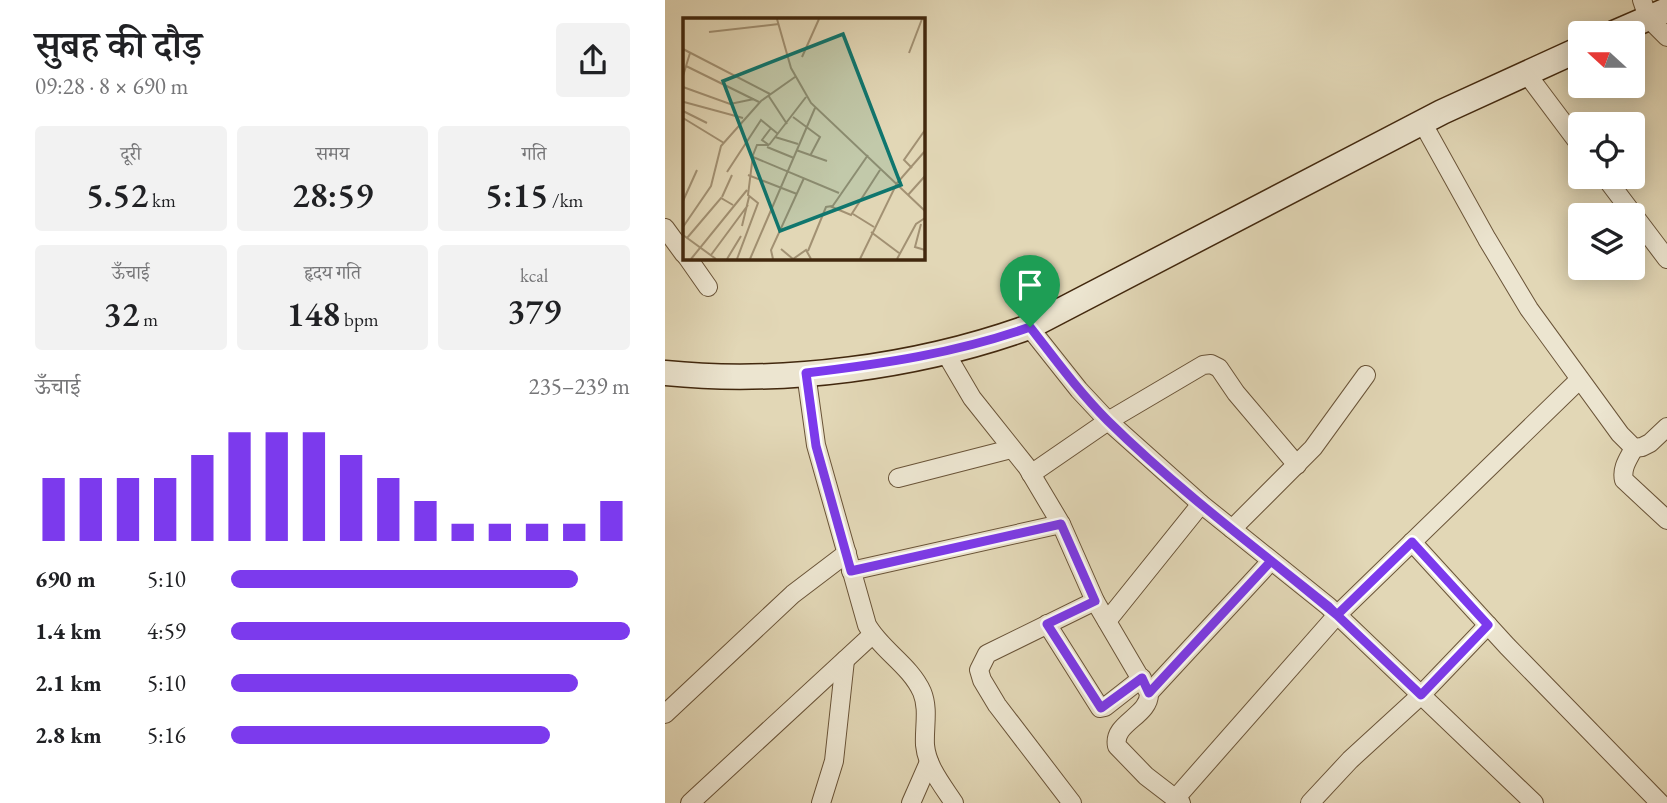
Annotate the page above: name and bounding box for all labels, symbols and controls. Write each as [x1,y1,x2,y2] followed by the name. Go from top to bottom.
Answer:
[683,18,924,259] inset map
[35,20,202,69] text: सुबह की दौड़
[1568,21,1645,98] north arrow
[1568,21,1645,280] map controls
[556,23,630,97] button: share
[35,71,188,101] text: 09:28 · 8 × 690 m
[1568,112,1645,189] button: locate
[121,141,141,166] text: दूरी
[316,141,349,166] text: समय
[522,141,547,166] text: गति
[86,172,148,217] text: 5.52
[292,172,373,217] text: 28:59
[485,172,548,217] text: 5:15
[148,188,176,213] text: km
[548,188,583,213] text: /km
[1568,203,1645,280] button: layers
[1000,255,1060,327] pin
[112,260,150,285] text: ऊँचाई
[304,260,361,285] text: हृदय गति
[520,263,548,288] text: kcal
[1011,266,1049,304] icon: arrive
[507,288,561,333] text: 379
[104,291,139,336] text: 32
[286,291,340,336] text: 148
[139,307,158,332] text: m
[340,307,379,332] text: bpm
[35,371,80,401] text: ऊँचाई
[529,371,630,401] text: 235–239 m
[35,564,96,594] text: 690 m
[147,564,186,594] text: 5:10
[35,616,102,646] text: 1.4 km
[147,616,186,646] text: 4:59
[35,668,102,698] text: 2.1 km
[147,668,186,698] text: 5:10
[35,720,102,750] text: 2.8 km
[147,720,186,750] text: 5:16

